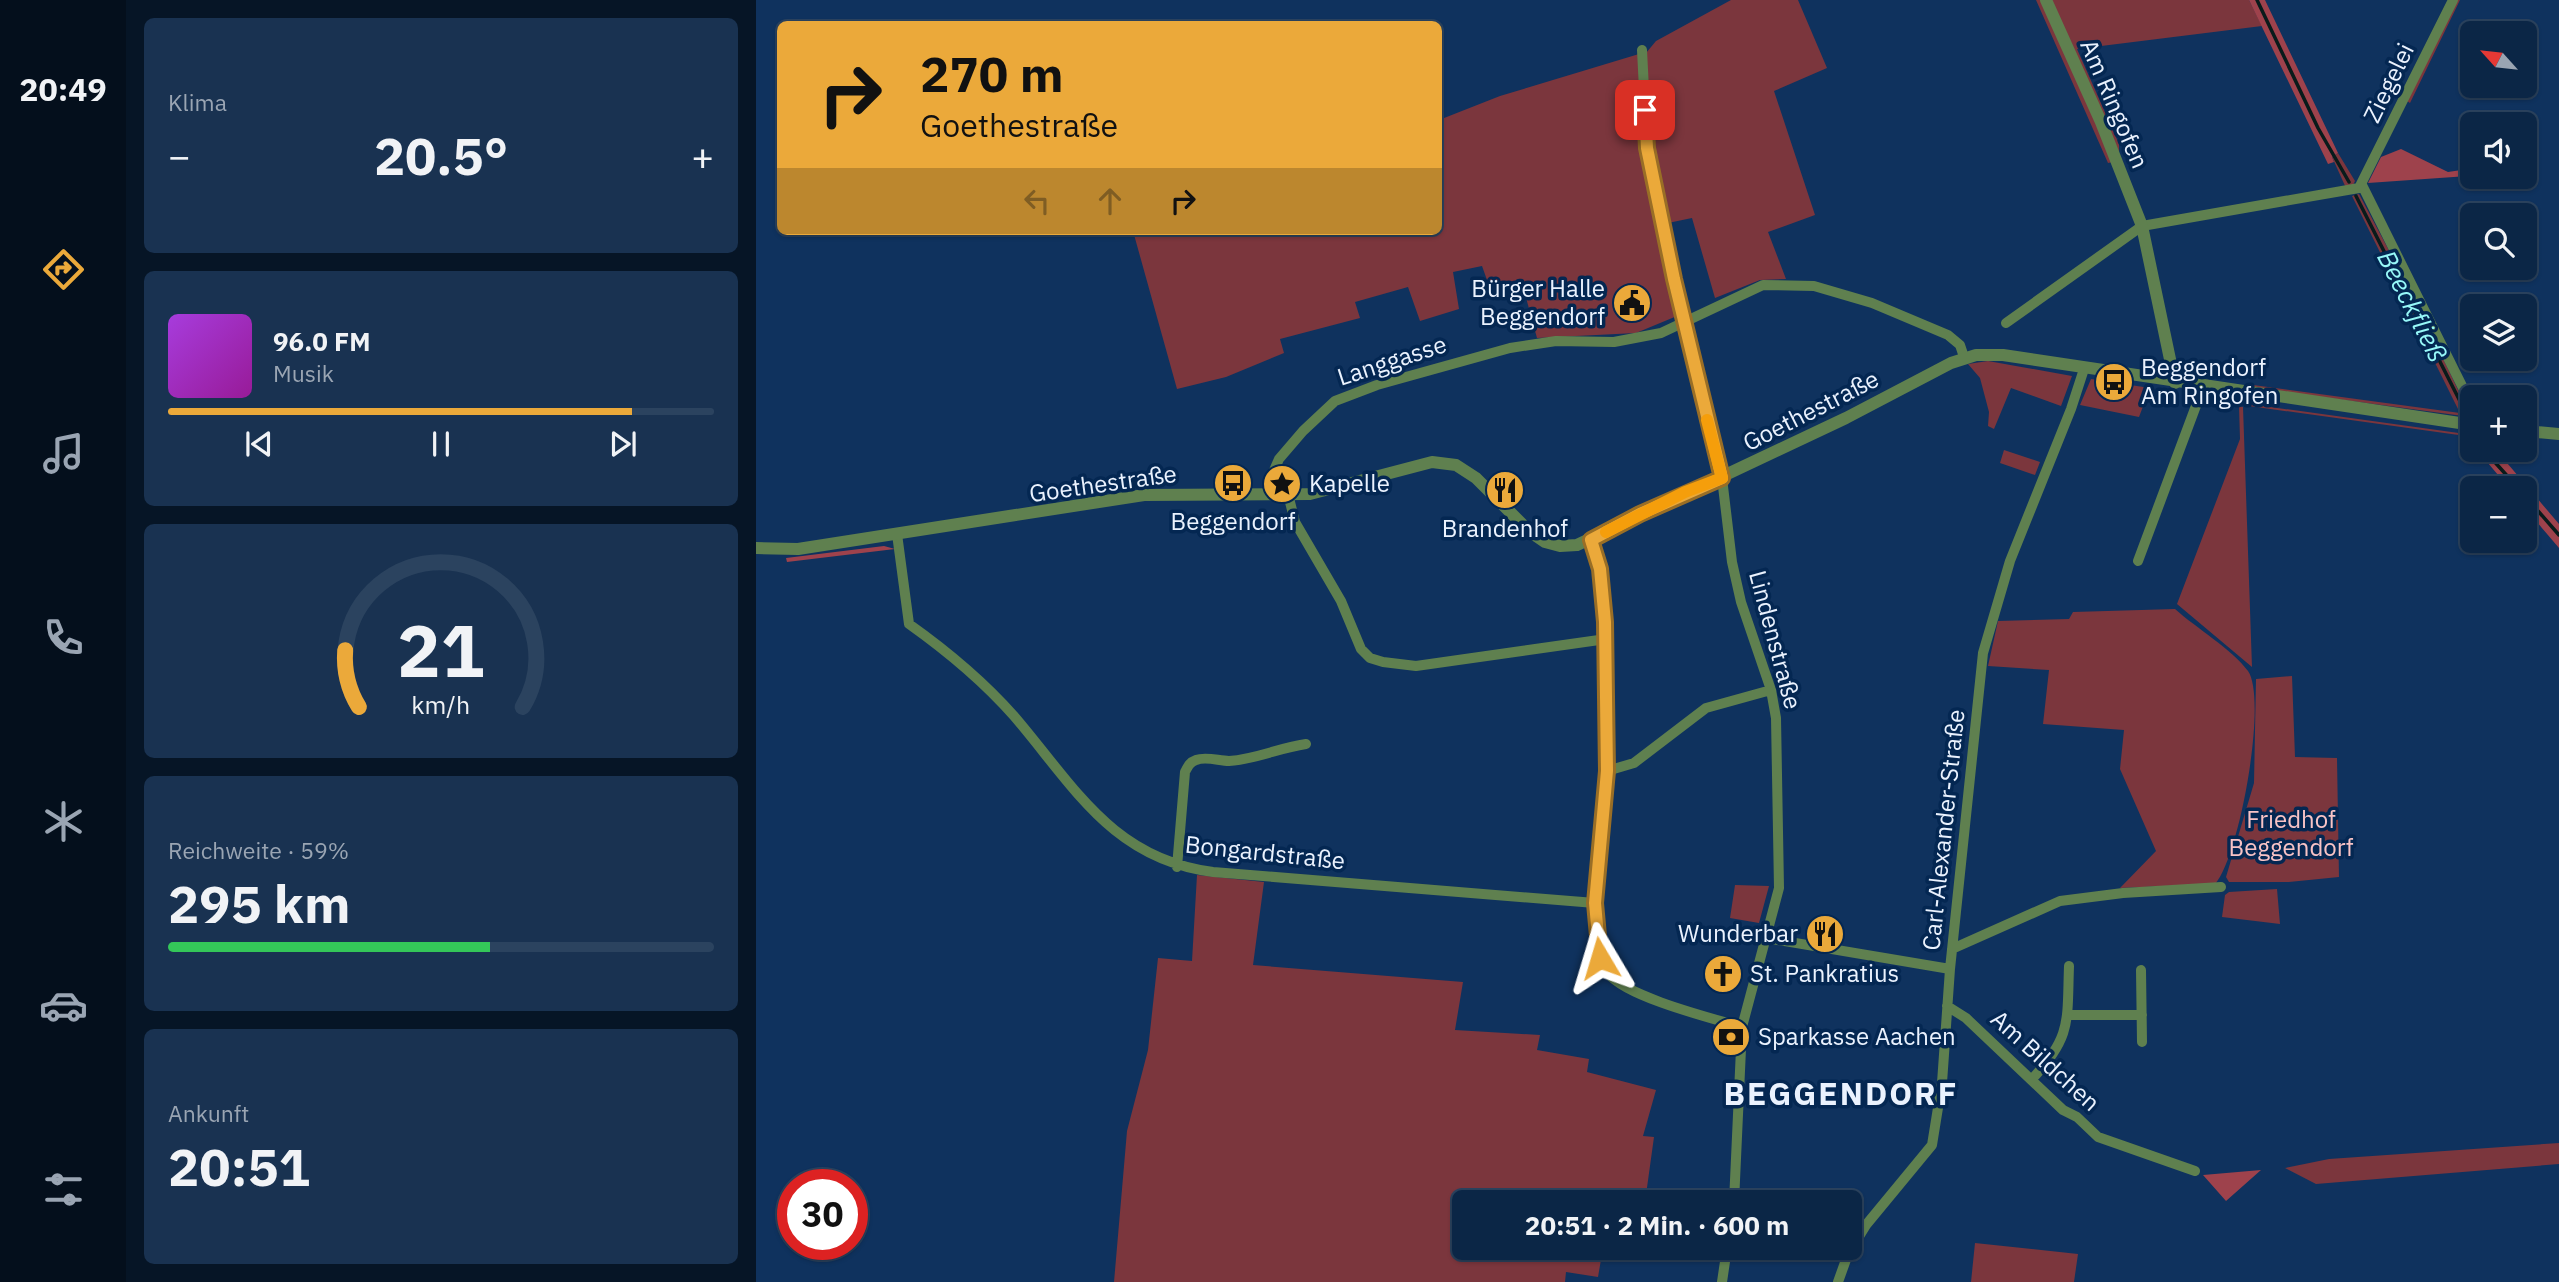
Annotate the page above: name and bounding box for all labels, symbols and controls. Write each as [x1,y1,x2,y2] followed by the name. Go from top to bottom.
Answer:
[2460,21,2538,98] north arrow
[2460,21,2537,553] map controls
[2073,34,2156,173] street label: Am Ringofen
[2355,38,2421,128] street label: Ziegelei
[920,42,1064,105] text: 270 m
[805,49,896,140] icon: right
[19,68,107,110] text: 20:49
[1615,80,1675,140] pin
[168,87,227,117] text: Klima
[1626,91,1664,129] icon: arrive
[920,104,1118,146] text: Goethestraße
[2460,112,2537,189] button: sound
[374,122,508,189] text: 20.5°
[168,131,191,180] text: −
[691,131,714,180] text: +
[1018,182,1056,220] icon: left
[1091,182,1129,220] icon: ahead
[1164,182,1202,220] icon: right
[2460,203,2537,280] button: search
[2370,244,2455,367] water label: Beeckfließ
[39,245,88,294] icon: directions
[1471,272,1605,332] place label: Bürger Halle Beggendorf
[1611,282,1653,324] public building icon: Bürger Halle Beggendorf
[2460,294,2537,371] button: layers
[273,324,371,358] text: 96.0 FM
[1333,327,1450,393] street label: Langgasse
[2141,351,2278,411] place label: Beggendorf Am Ringofen
[273,358,334,388] text: Musik
[2093,361,2135,403] bus stop icon: Beggendorf Am Ringofen
[1737,362,1884,458] street label: Goethestraße
[2460,385,2537,462] button: +
[240,425,278,463] icon: previous
[422,425,460,463] icon: pause
[604,425,642,463] icon: next
[39,429,88,478] icon: music
[1027,457,1179,509] street label: Goethestraße
[1212,462,1254,504] bus stop icon: Beggendorf
[1261,463,1303,505] place icon: Kapelle
[1309,467,1390,499] place label: Kapelle
[1484,469,1526,511] restaurant icon: Brandenhof
[2460,476,2537,553] button: −
[1171,505,1296,537] place label: Beggendorf
[1442,512,1568,544] place label: Brandenhof
[1742,567,1810,713] street label: Lindenstraße
[397,602,485,697] text: 21
[39,613,88,662] icon: phone
[412,688,470,721] text: km/h
[1914,708,1972,952] street label: Carl-Alexander-Straße
[39,797,88,846] icon: climate
[2229,803,2354,863] park label: Friedhof Beggendorf
[1183,828,1347,876] street label: Bongardstraße
[168,835,349,865] text: Reichweite · 59%
[168,870,350,937] text: 295 km
[1804,913,1846,955] restaurant icon: Wunderbar
[1678,917,1798,949] place label: Wunderbar
[1563,921,1637,995] position arrow
[1702,953,1744,995] church icon: St. Pankratius
[1750,957,1899,989] place label: St. Pankratius
[39,981,88,1030] icon: car
[1984,1003,2107,1118] street label: Am Bildchen
[1710,1016,1752,1058] bank icon: Sparkasse Aachen
[1758,1020,1956,1052] place label: Sparkasse Aachen
[1724,1072,1958,1114] district label: BEGGENDORF
[168,1098,249,1128] text: Ankunft
[168,1133,310,1200] text: 20:51
[39,1165,88,1214] icon: filters
[777,1169,868,1260] speed limit sign: 30
[1525,1208,1789,1242] text: 20:51 · 2 Min. · 600 m

